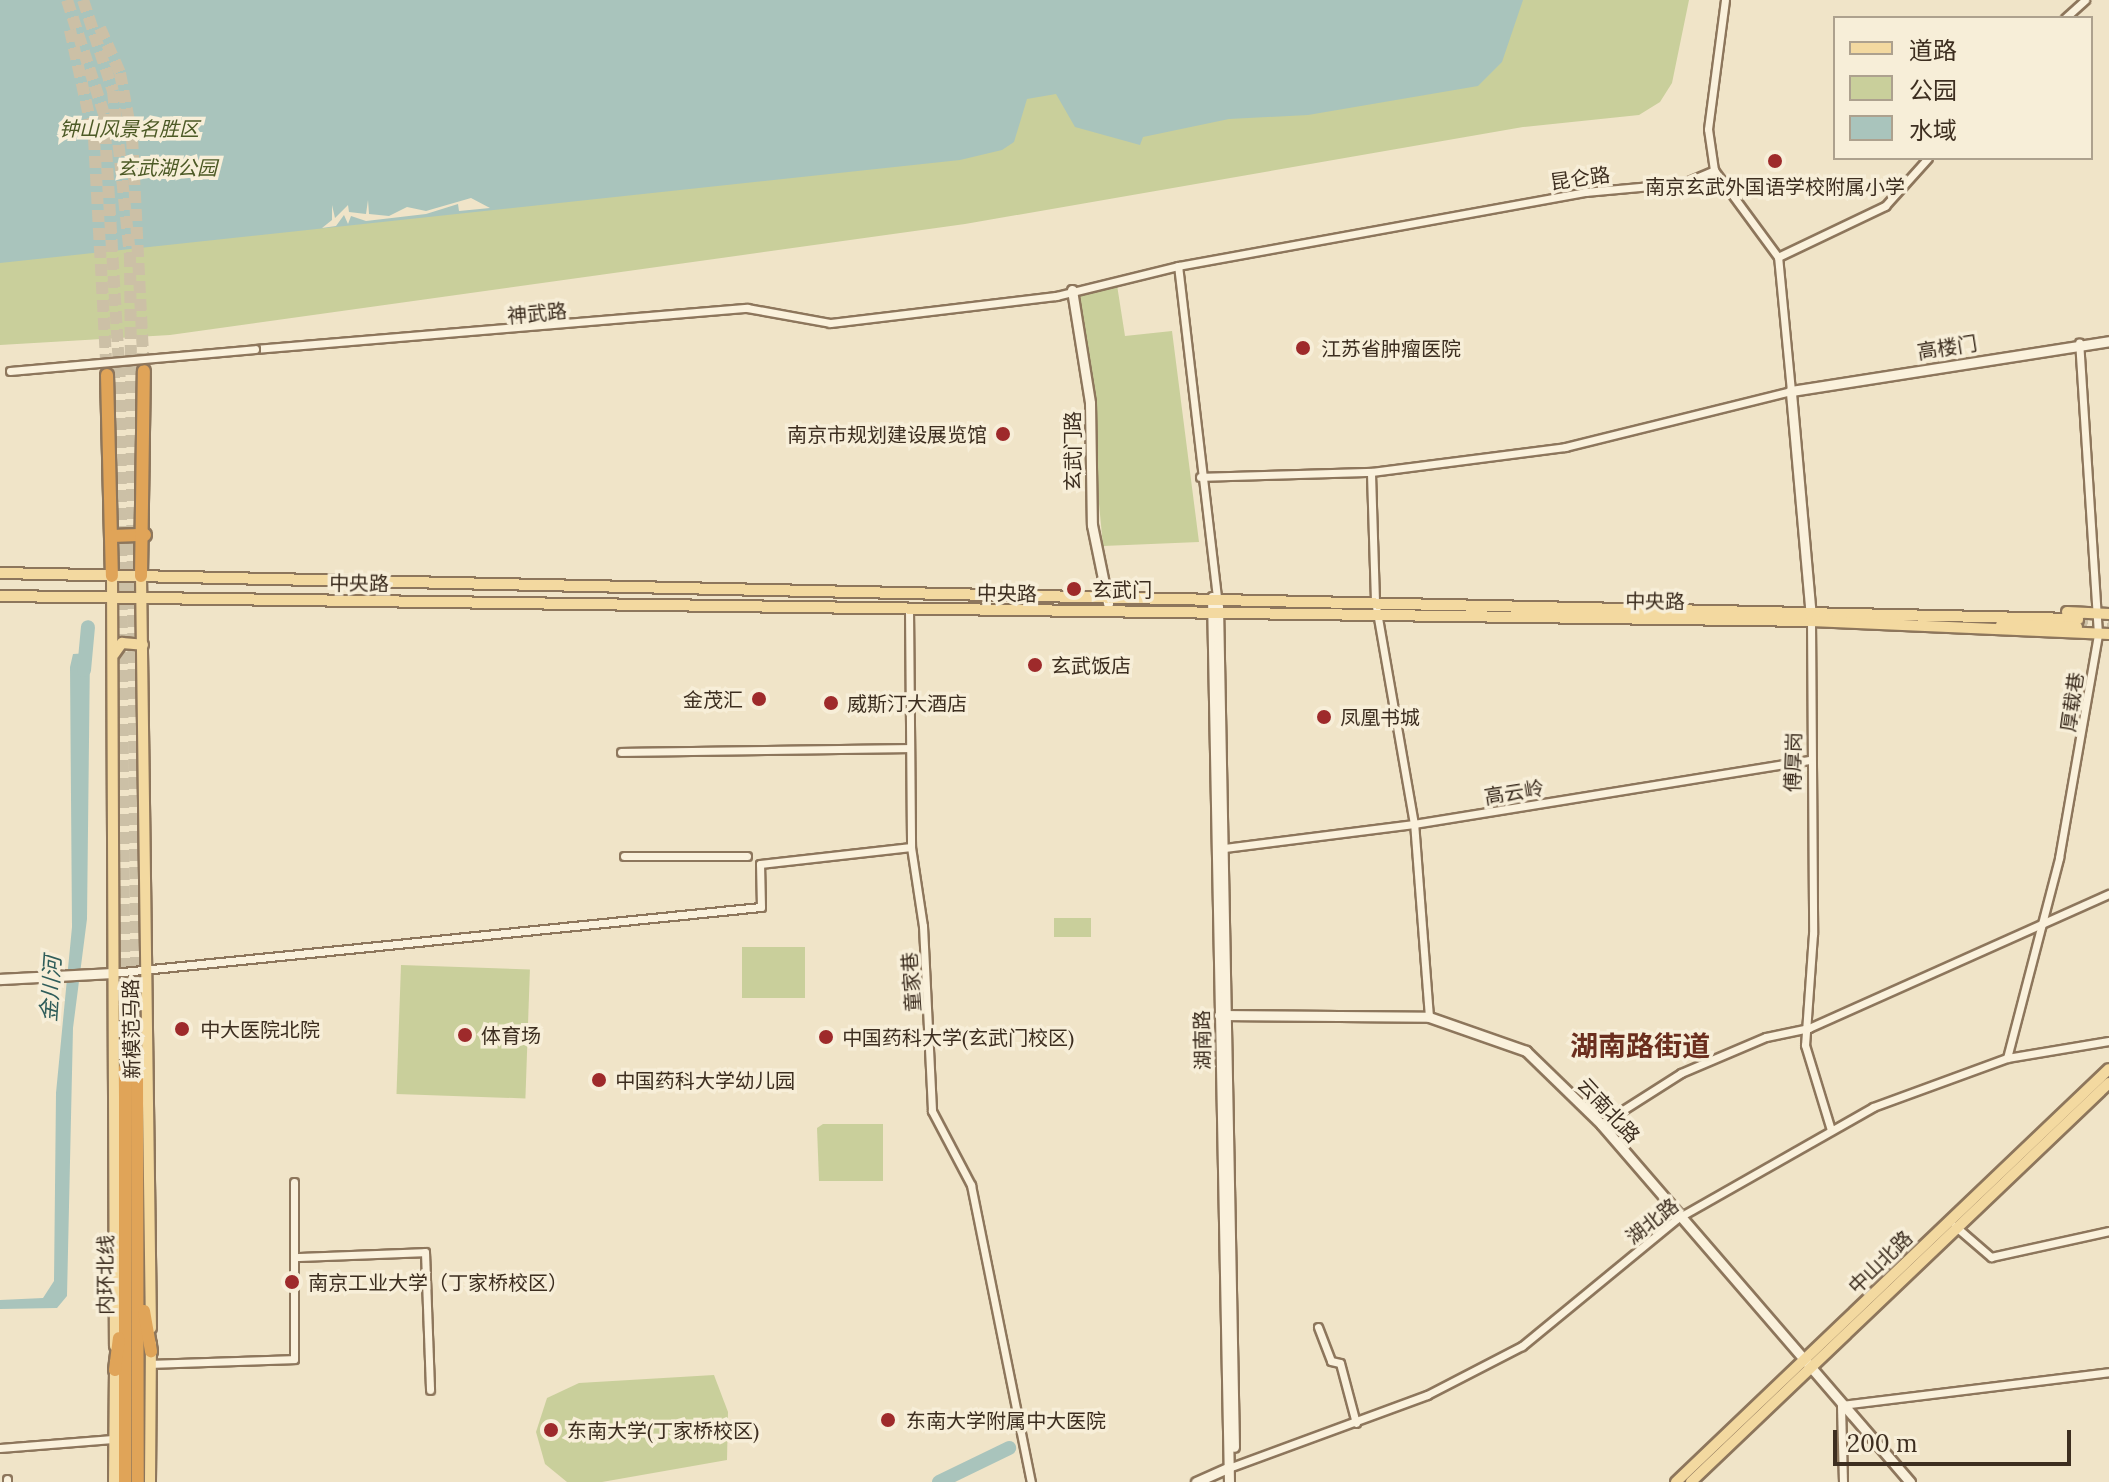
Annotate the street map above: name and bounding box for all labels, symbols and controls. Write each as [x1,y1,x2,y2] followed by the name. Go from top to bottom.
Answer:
[1833,16,2093,160] legend
[1909,35,1957,66] text: 道路
[1909,75,1957,106] text: 公园
[1909,115,1957,146] text: 水域
[59,116,199,140] park label: 钟山风景名胜区
[1766,152,1784,170] marker: 南京玄武外国语学校附属小学
[117,155,217,179] park label: 玄武湖公园
[1549,162,1611,194] street label: 昆仑路
[1645,174,1905,198] place label: 南京玄武外国语学校附属小学
[506,298,568,328] street label: 神武路
[1915,330,1979,364] street label: 高楼门
[1321,336,1461,360] place label: 江苏省肿瘤医院
[1292,337,1314,359] marker: 江苏省肿瘤医院
[1060,411,1084,491] street label: 玄武门路
[787,422,987,446] place label: 南京市规划建设展览馆
[994,425,1012,443] marker: 南京市规划建设展览馆
[329,570,389,596] street label: 中央路
[1092,577,1152,601] place label: 玄武门
[1063,578,1085,600] marker: 玄武门
[977,580,1037,606] street label: 中央路
[1625,588,1685,614] street label: 中央路
[1051,653,1131,677] place label: 玄武饭店
[1026,656,1044,674] marker: 玄武饭店
[2056,671,2088,733] street label: 厚载巷
[683,687,743,711] place label: 金茂汇
[750,690,768,708] marker: 金茂汇
[847,691,967,715] place label: 威斯汀大酒店
[822,694,840,712] marker: 威斯汀大酒店
[1340,705,1420,729] place label: 凤凰书城
[1315,708,1333,726] marker: 凤凰书城
[1780,732,1806,792] street label: 傅厚岗
[1482,775,1546,809] street label: 高云岭
[897,951,925,1013] street label: 童家巷
[36,955,66,1023] water label: 金川河
[118,979,144,1079] street label: 新模范马路
[1189,1010,1215,1070] street label: 湖南路
[200,1017,320,1041] place label: 中大医院北院
[171,1018,193,1040] marker: 中大医院北院
[481,1023,541,1047] place label: 体育场
[842,1025,1074,1049] place label: 中国药科大学(玄武门校区)
[456,1026,474,1044] marker: 体育场
[817,1028,835,1046] marker: 中国药科大学(玄武门校区)
[1570,1029,1710,1063] district label: 湖南路街道
[615,1068,795,1092] place label: 中国药科大学幼儿园
[590,1071,608,1089] marker: 中国药科大学幼儿园
[1573,1073,1645,1147] street label: 云南北路
[1621,1193,1683,1249] street label: 湖北路
[1843,1226,1917,1298] street label: 中山北路
[93,1235,117,1315] street label: 内环北线
[308,1270,568,1294] place label: 南京工业大学（丁家桥校区）
[283,1273,301,1291] marker: 南京工业大学（丁家桥校区）
[906,1408,1106,1432] place label: 东南大学附属中大医院
[877,1409,899,1431] marker: 东南大学附属中大医院
[1837,1414,2075,1464] scale bar
[567,1418,759,1442] place label: 东南大学(丁家桥校区)
[542,1421,560,1439] marker: 东南大学(丁家桥校区)
[1847,1428,1917,1459] text: 200 m

